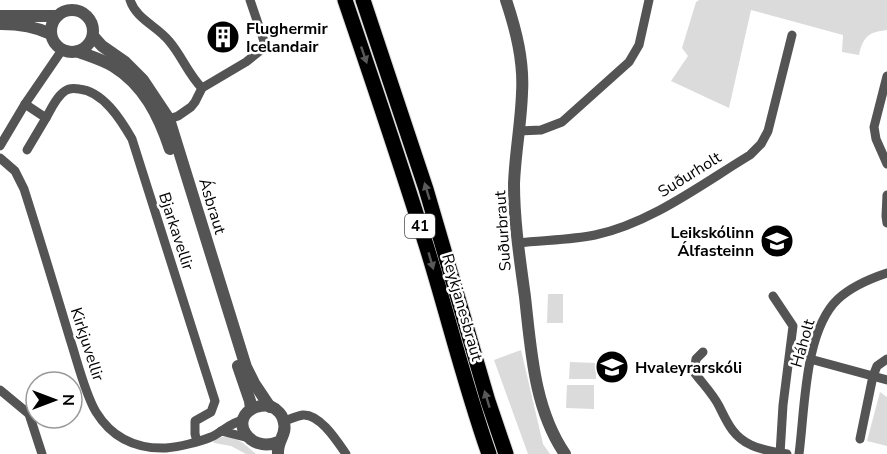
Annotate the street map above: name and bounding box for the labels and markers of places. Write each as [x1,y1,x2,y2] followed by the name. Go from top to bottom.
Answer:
[246,18,328,58] place label: Flughermir Icelandair
[205,19,241,55] building icon: Flughermir Icelandair
[671,222,754,262] place label: Leikskólinn Álfasteinn
[759,223,795,259] school or university icon: Leikskólinn Álfasteinn
[594,349,630,385] school or university icon: Hvaleyrarskóli
[635,357,742,379] place label: Hvaleyrarskóli

